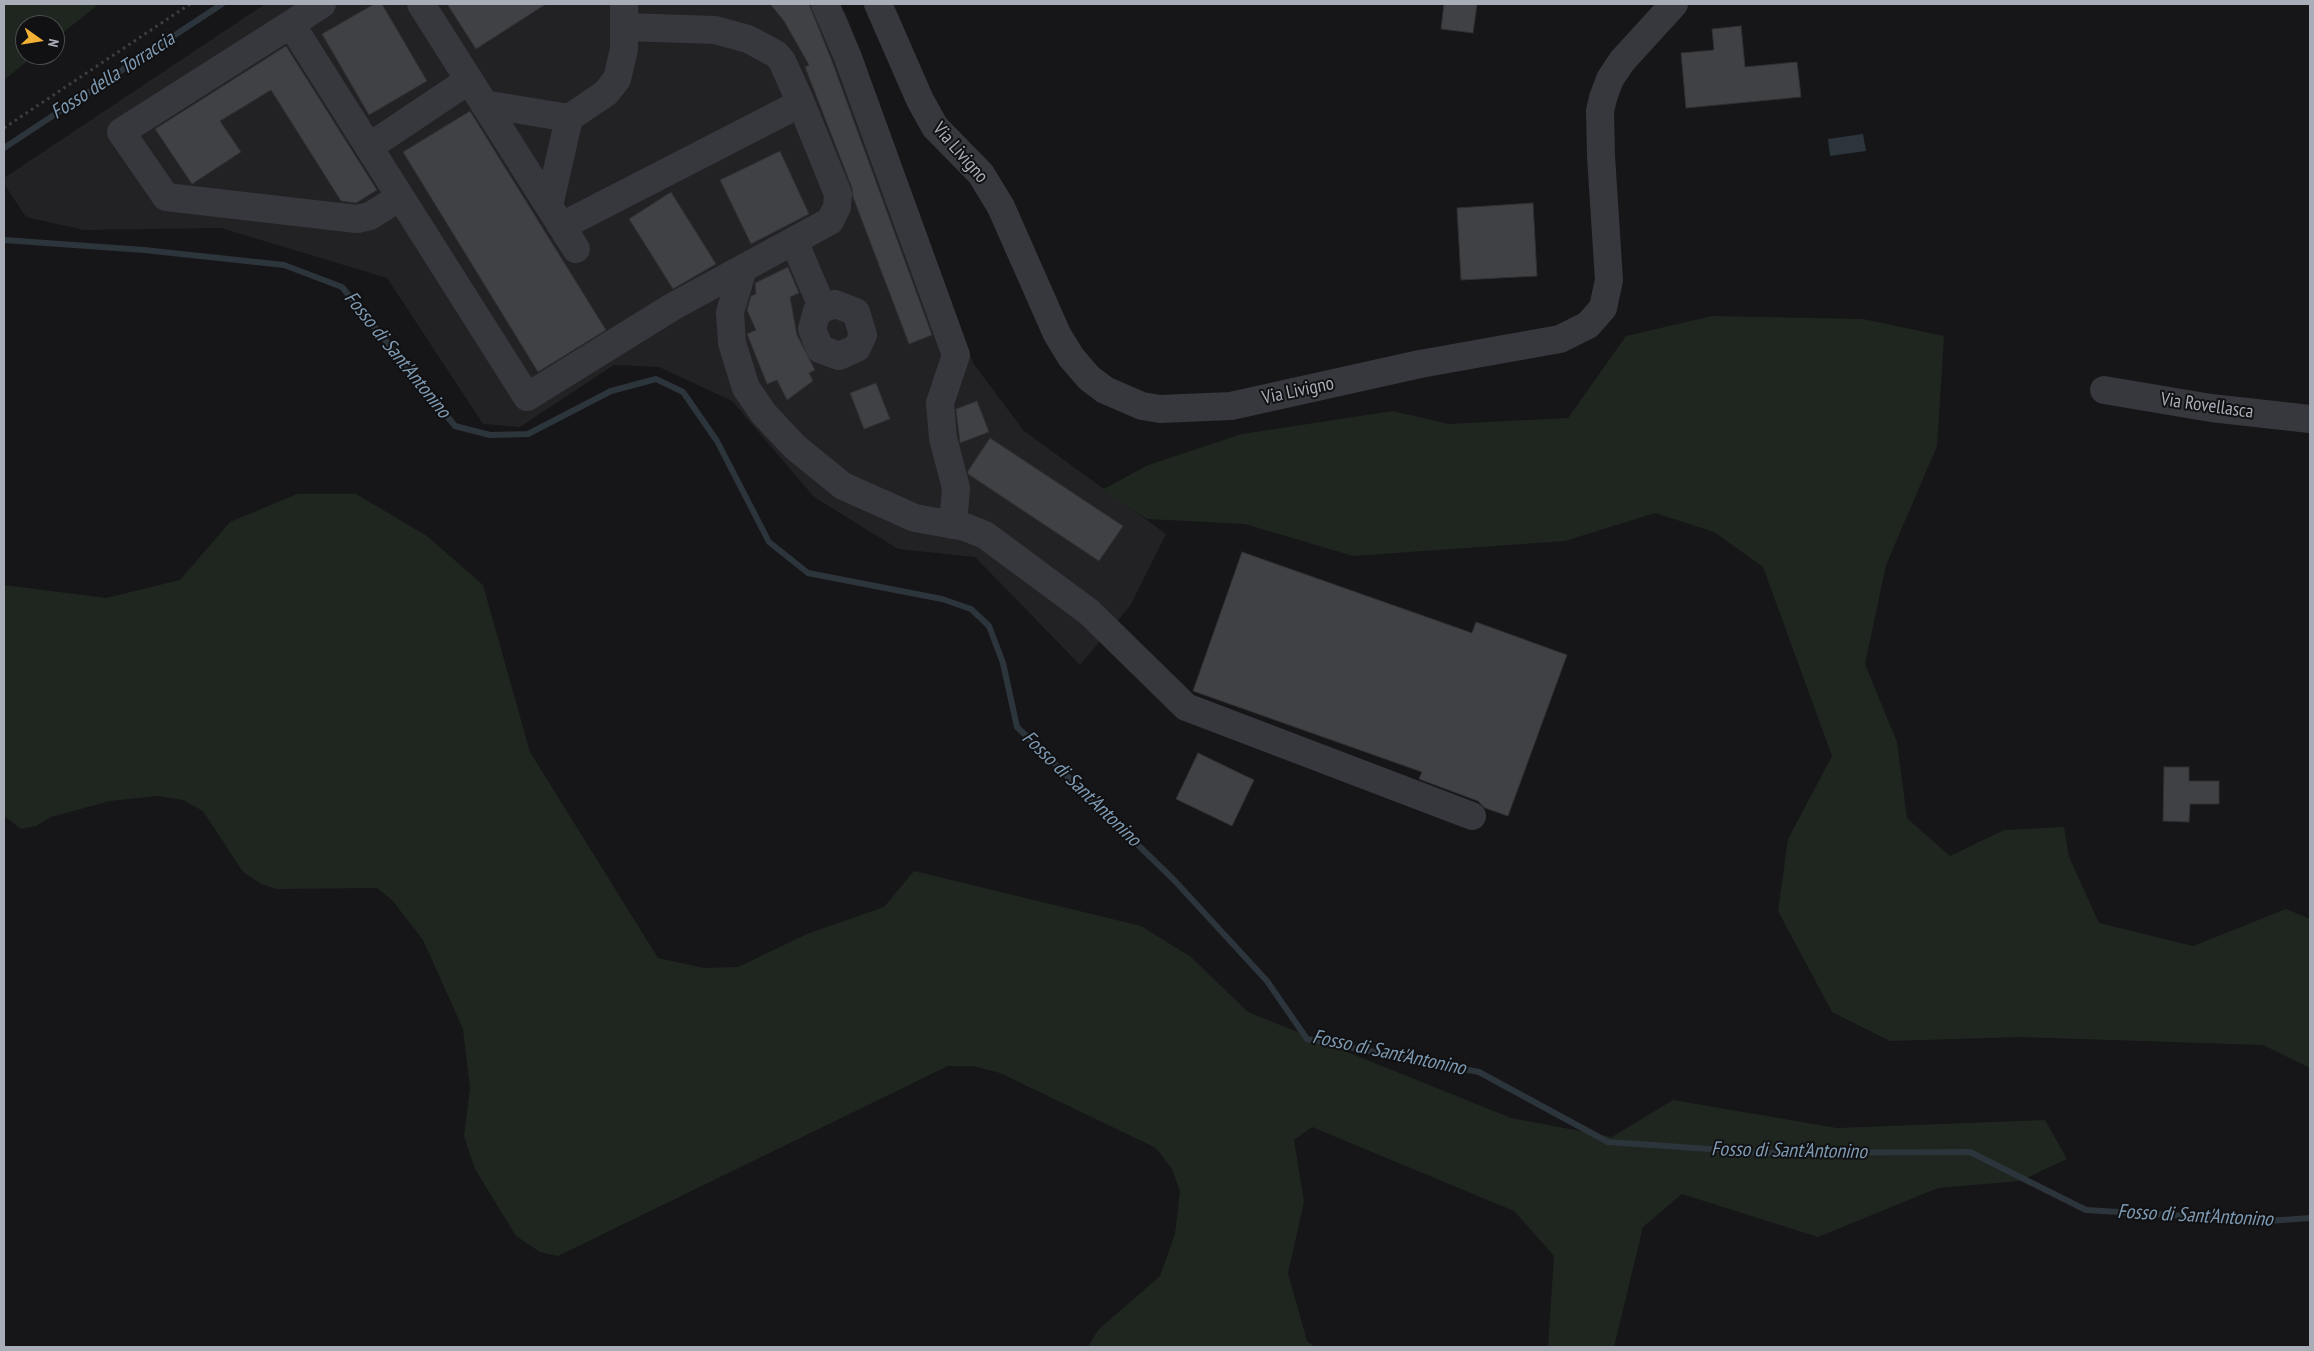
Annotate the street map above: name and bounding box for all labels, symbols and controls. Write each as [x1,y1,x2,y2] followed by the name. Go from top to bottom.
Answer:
[15,15,65,65] north arrow
[47,27,179,125] water label: Fosso della Torraccia
[44,37,63,49] text: N
[928,118,992,188] street label: Via Livigno
[339,287,455,423] water label: Fosso di Sant'Antonino
[1260,372,1336,410] street label: Via Livigno
[2159,388,2255,424] street label: Via Rovellasca
[1017,726,1145,852] water label: Fosso di Sant'Antonino
[1310,1025,1468,1081] water label: Fosso di Sant'Antonino
[1711,1138,1867,1164] water label: Fosso di Sant'Antonino
[2117,1200,2273,1232] water label: Fosso di Sant'Antonino

